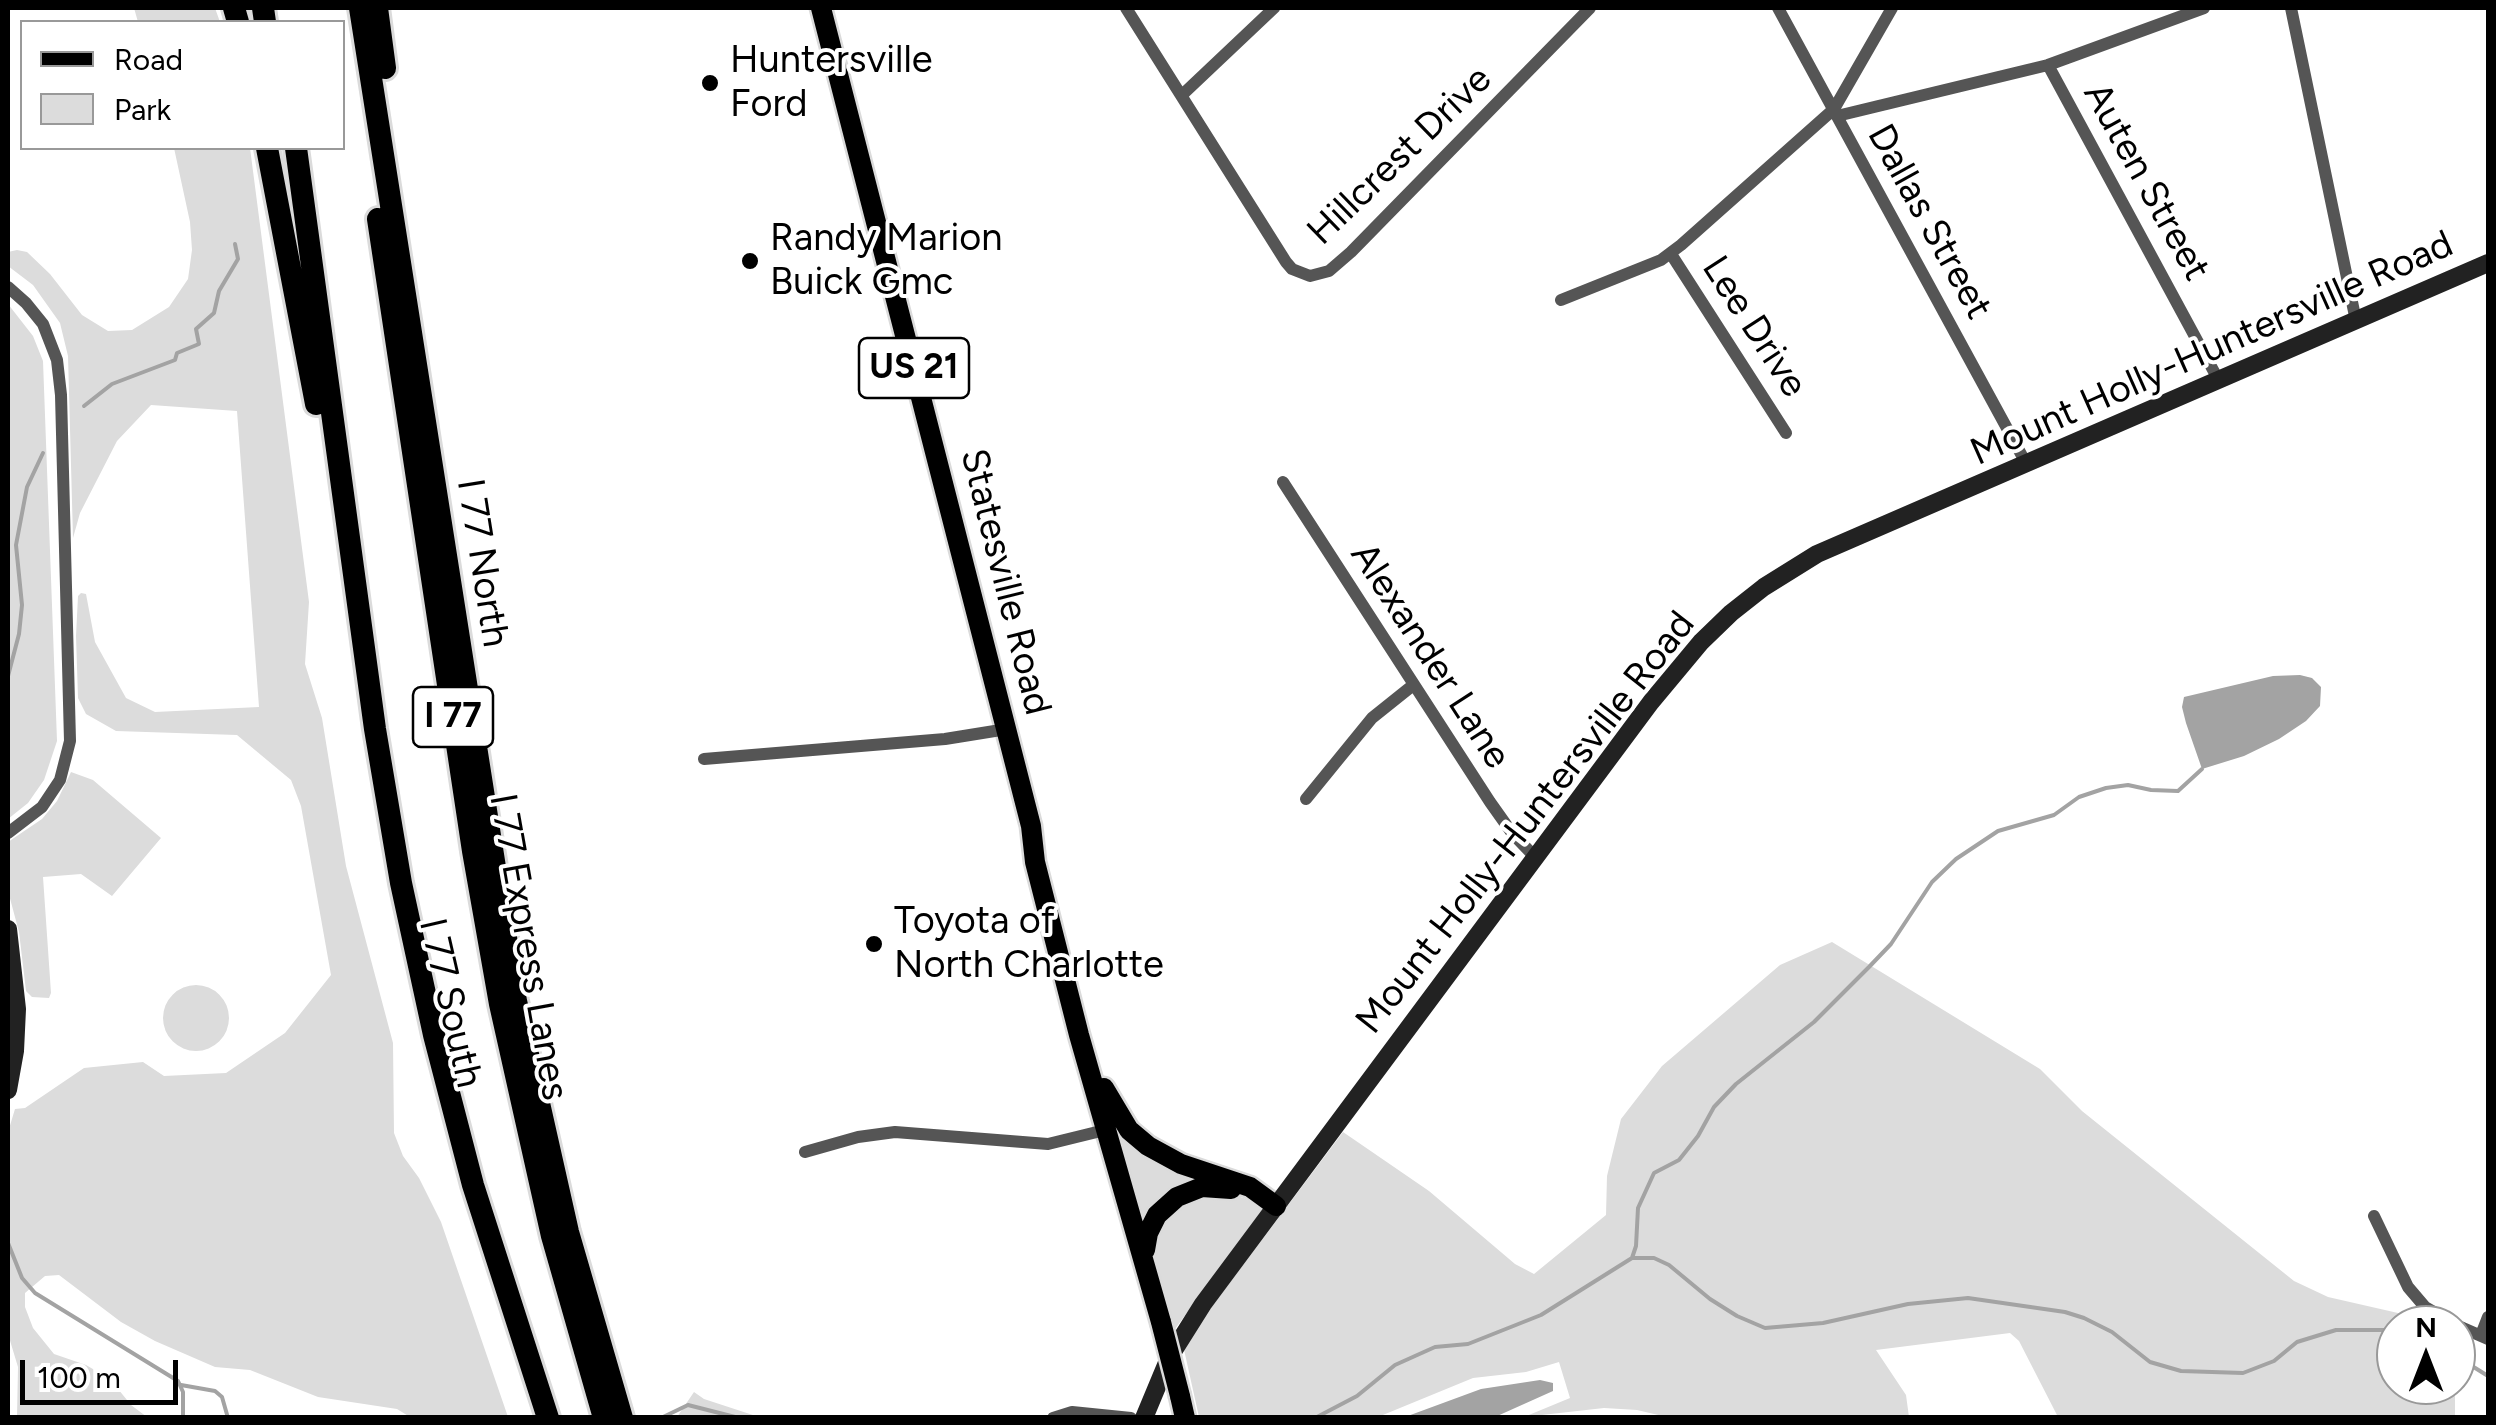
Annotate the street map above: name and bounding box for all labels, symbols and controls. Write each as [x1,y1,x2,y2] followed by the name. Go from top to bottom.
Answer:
[20,20,345,150] legend
[730,38,933,127] place label: Huntersville Ford
[114,41,183,78] text: Road
[1299,57,1501,255] street label: Hillcrest Drive
[699,72,721,94] marker: Huntersville Ford
[2073,75,2219,289] street label: Auten Street
[114,91,171,128] text: Park
[1857,117,2001,327] street label: Dallas Street
[770,216,1002,306] place label: Randy Marion Buick Gmc
[1964,222,2460,476] street label: Mount Holly-Huntersville Road
[1692,248,1816,406] street label: Lee Drive
[739,250,761,272] marker: Randy Marion Buick Gmc
[859,338,969,398] road number: US 21
[950,444,1060,720] street label: Statesville Road
[446,476,518,650] street label: I 77 North
[1340,535,1520,777] street label: Alexander Lane
[1347,603,1705,1043] street label: Mount Holly-Huntersville Road
[413,687,493,747] road number: I 77
[479,790,577,1104] street label: I 77 Express Lanes
[894,899,1164,988] place label: Toyota of North Charlotte
[408,914,492,1092] street label: I 77 South
[863,933,885,955] marker: Toyota of North Charlotte
[2376,1305,2476,1405] north arrow
[2415,1310,2437,1344] text: N
[25,1340,182,1402] scale bar
[37,1359,121,1396] text: 100 m

